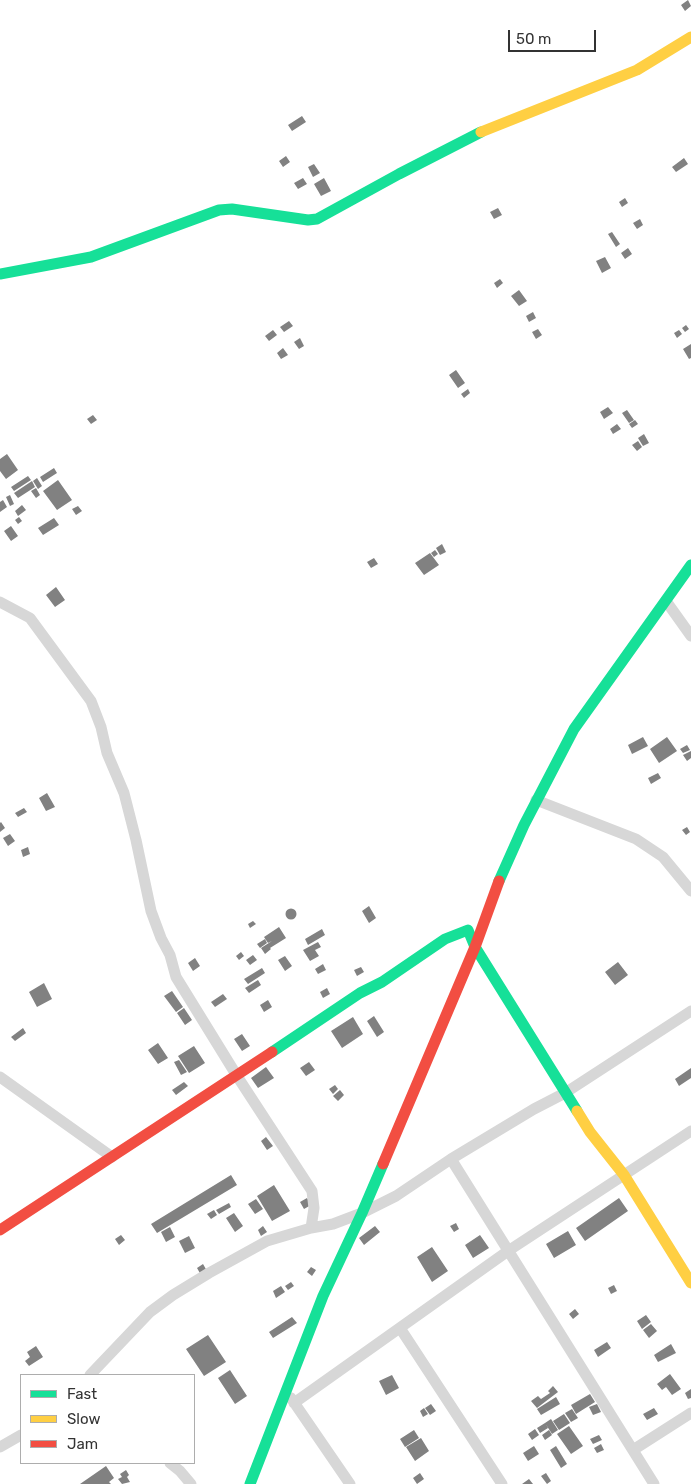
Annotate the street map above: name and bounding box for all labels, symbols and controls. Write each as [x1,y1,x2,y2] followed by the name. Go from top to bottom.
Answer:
[511,20,598,52] scale bar
[516,30,551,48] text: 50 m
[20,1374,195,1464] legend
[67,1385,97,1403] text: Fast
[67,1410,100,1428] text: Slow
[67,1435,98,1453] text: Jam

